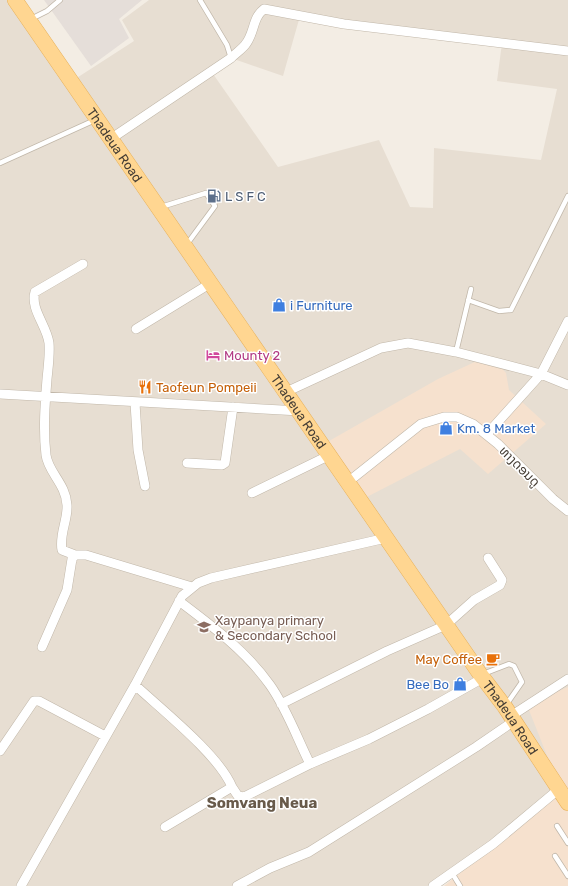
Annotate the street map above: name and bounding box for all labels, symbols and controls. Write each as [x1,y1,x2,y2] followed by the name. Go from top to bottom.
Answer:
[84,105,145,185] street label: Thadeua Road
[206,188,222,204] fuel station icon: L S F C
[225,189,266,204] place label: L S F C
[271,297,287,313] shop icon: i Furniture
[290,298,353,313] place label: i Furniture
[205,347,221,363] hotel icon: Mounty 2
[224,348,280,363] place label: Mounty 2
[268,372,329,452] street label: Thadeua Road
[137,379,153,395] restaurant icon: Taofeun Pompeii
[156,380,257,395] place label: Taofeun Pompeii
[438,420,454,436] shop icon: Km. 8 Market
[457,421,535,436] place label: Km. 8 Market
[496,443,543,490] street label: ທາງດອນດູ
[215,613,336,643] place label: Xaypanya primary & Secondary School
[196,619,212,635] school or university icon: Xaypanya primary & Secondary School
[485,651,501,667] cafe icon: May Coffee
[415,652,482,667] place label: May Coffee
[452,676,468,692] shop icon: Bee Bo
[406,677,449,692] place label: Bee Bo
[480,678,541,757] street label: Thadeua Road
[207,794,317,812] district label: Somvang Neua

